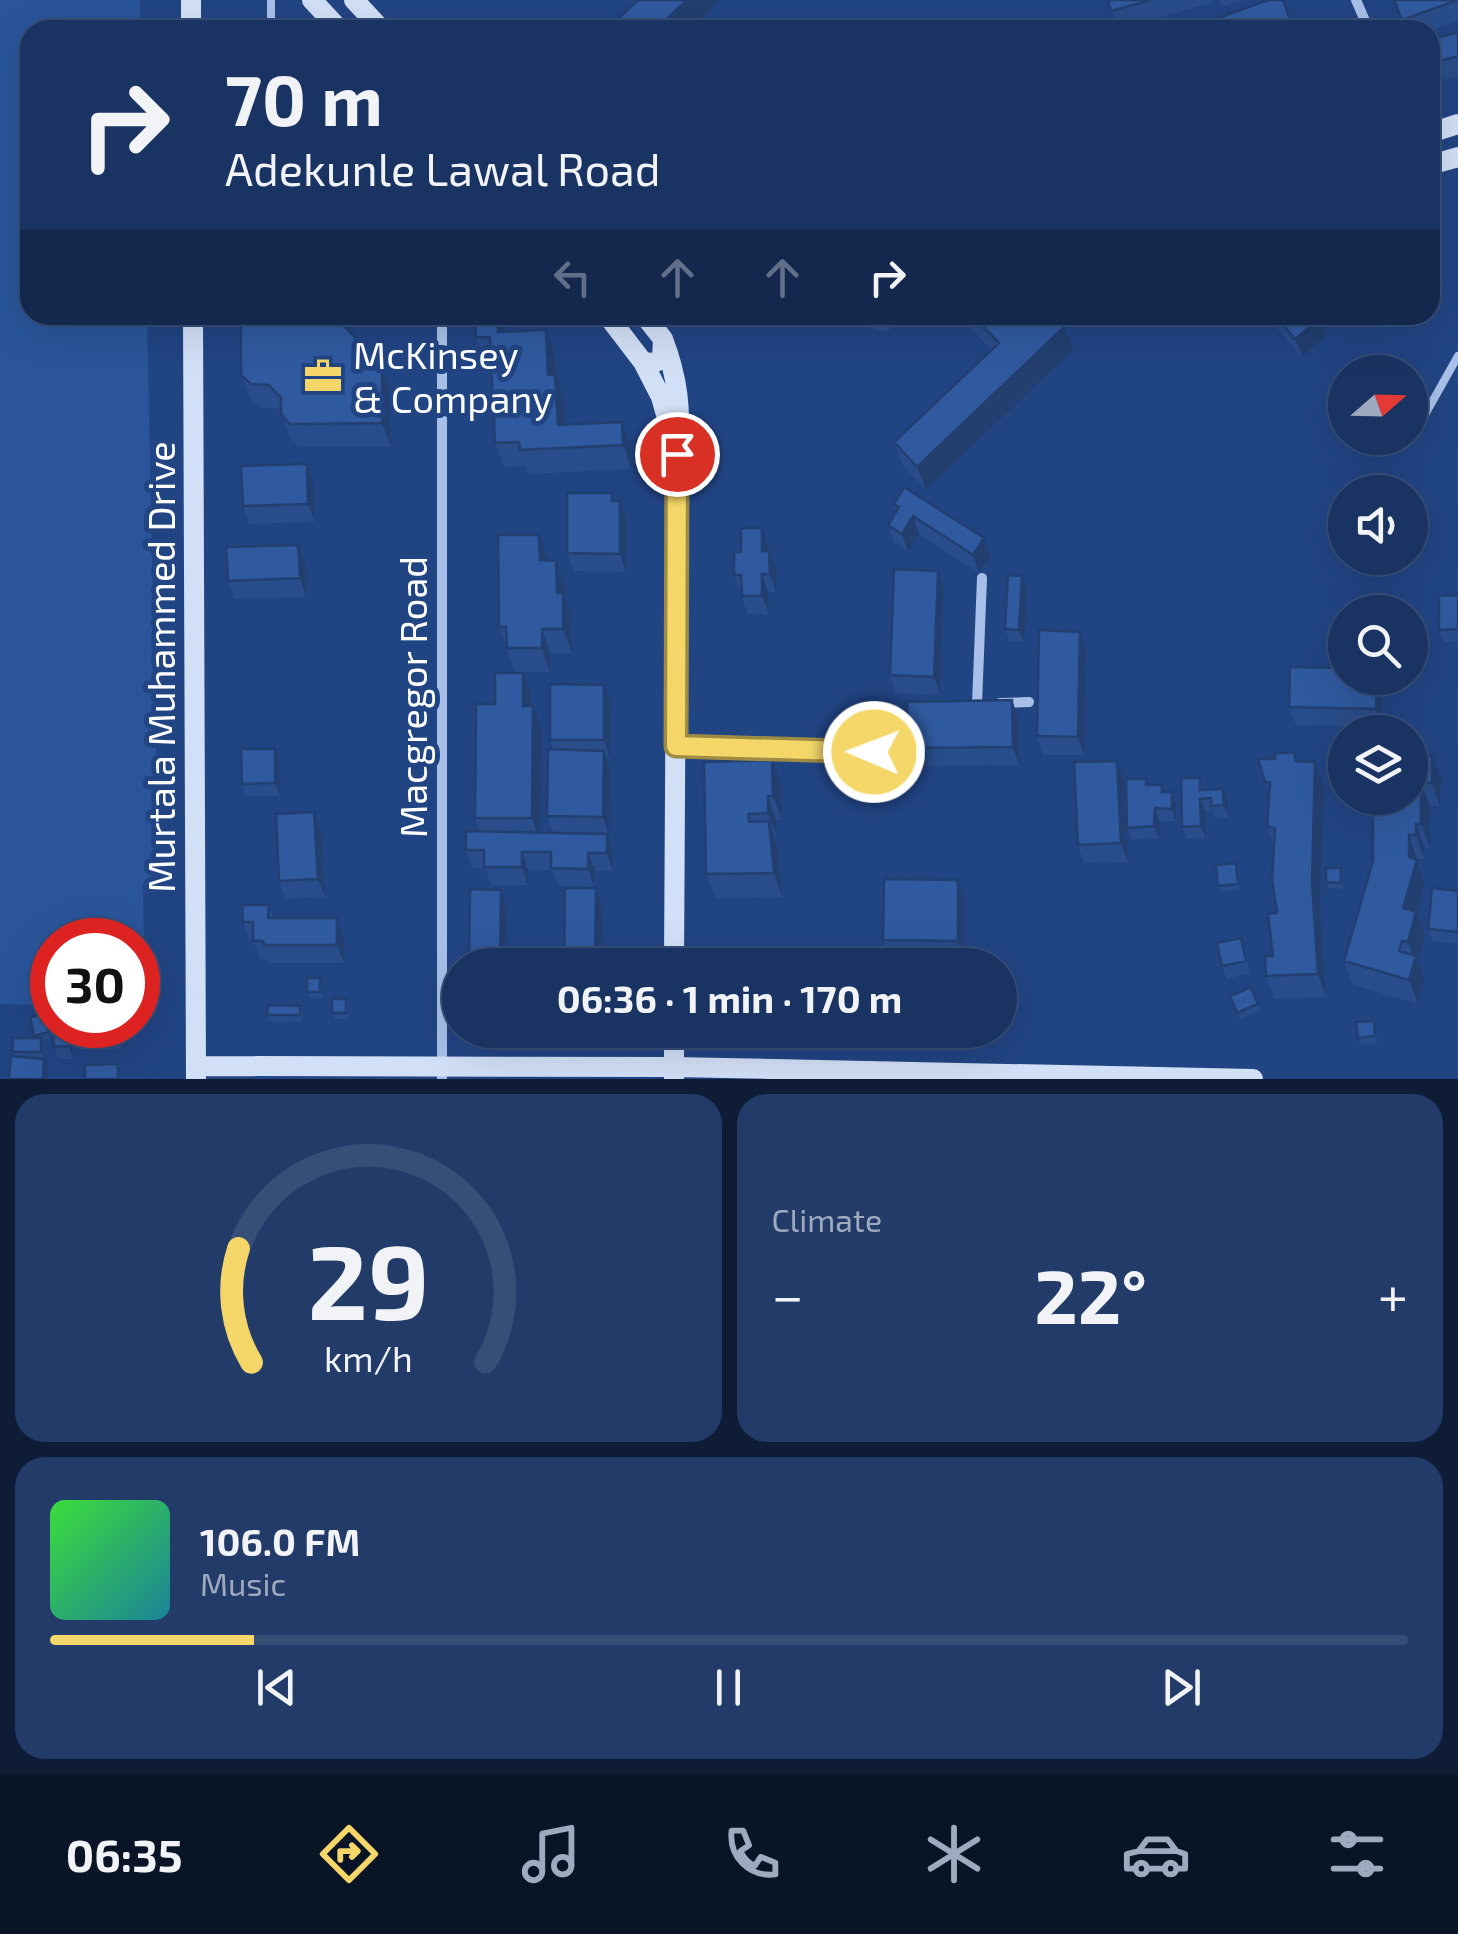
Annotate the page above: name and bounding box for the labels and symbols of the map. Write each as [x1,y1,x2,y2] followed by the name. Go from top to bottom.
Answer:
[353,331,552,421] place label: McKinsey & Company
[302,355,344,397] office icon: McKinsey & Company
[1328,355,1428,455] north arrow
[635,412,720,497] pin
[137,441,183,893] street label: Murtala Muhammed Drive
[389,556,435,838] street label: Macgregor Road
[822,700,926,804] position arrow
[30,918,160,1048] speed limit sign: 30

